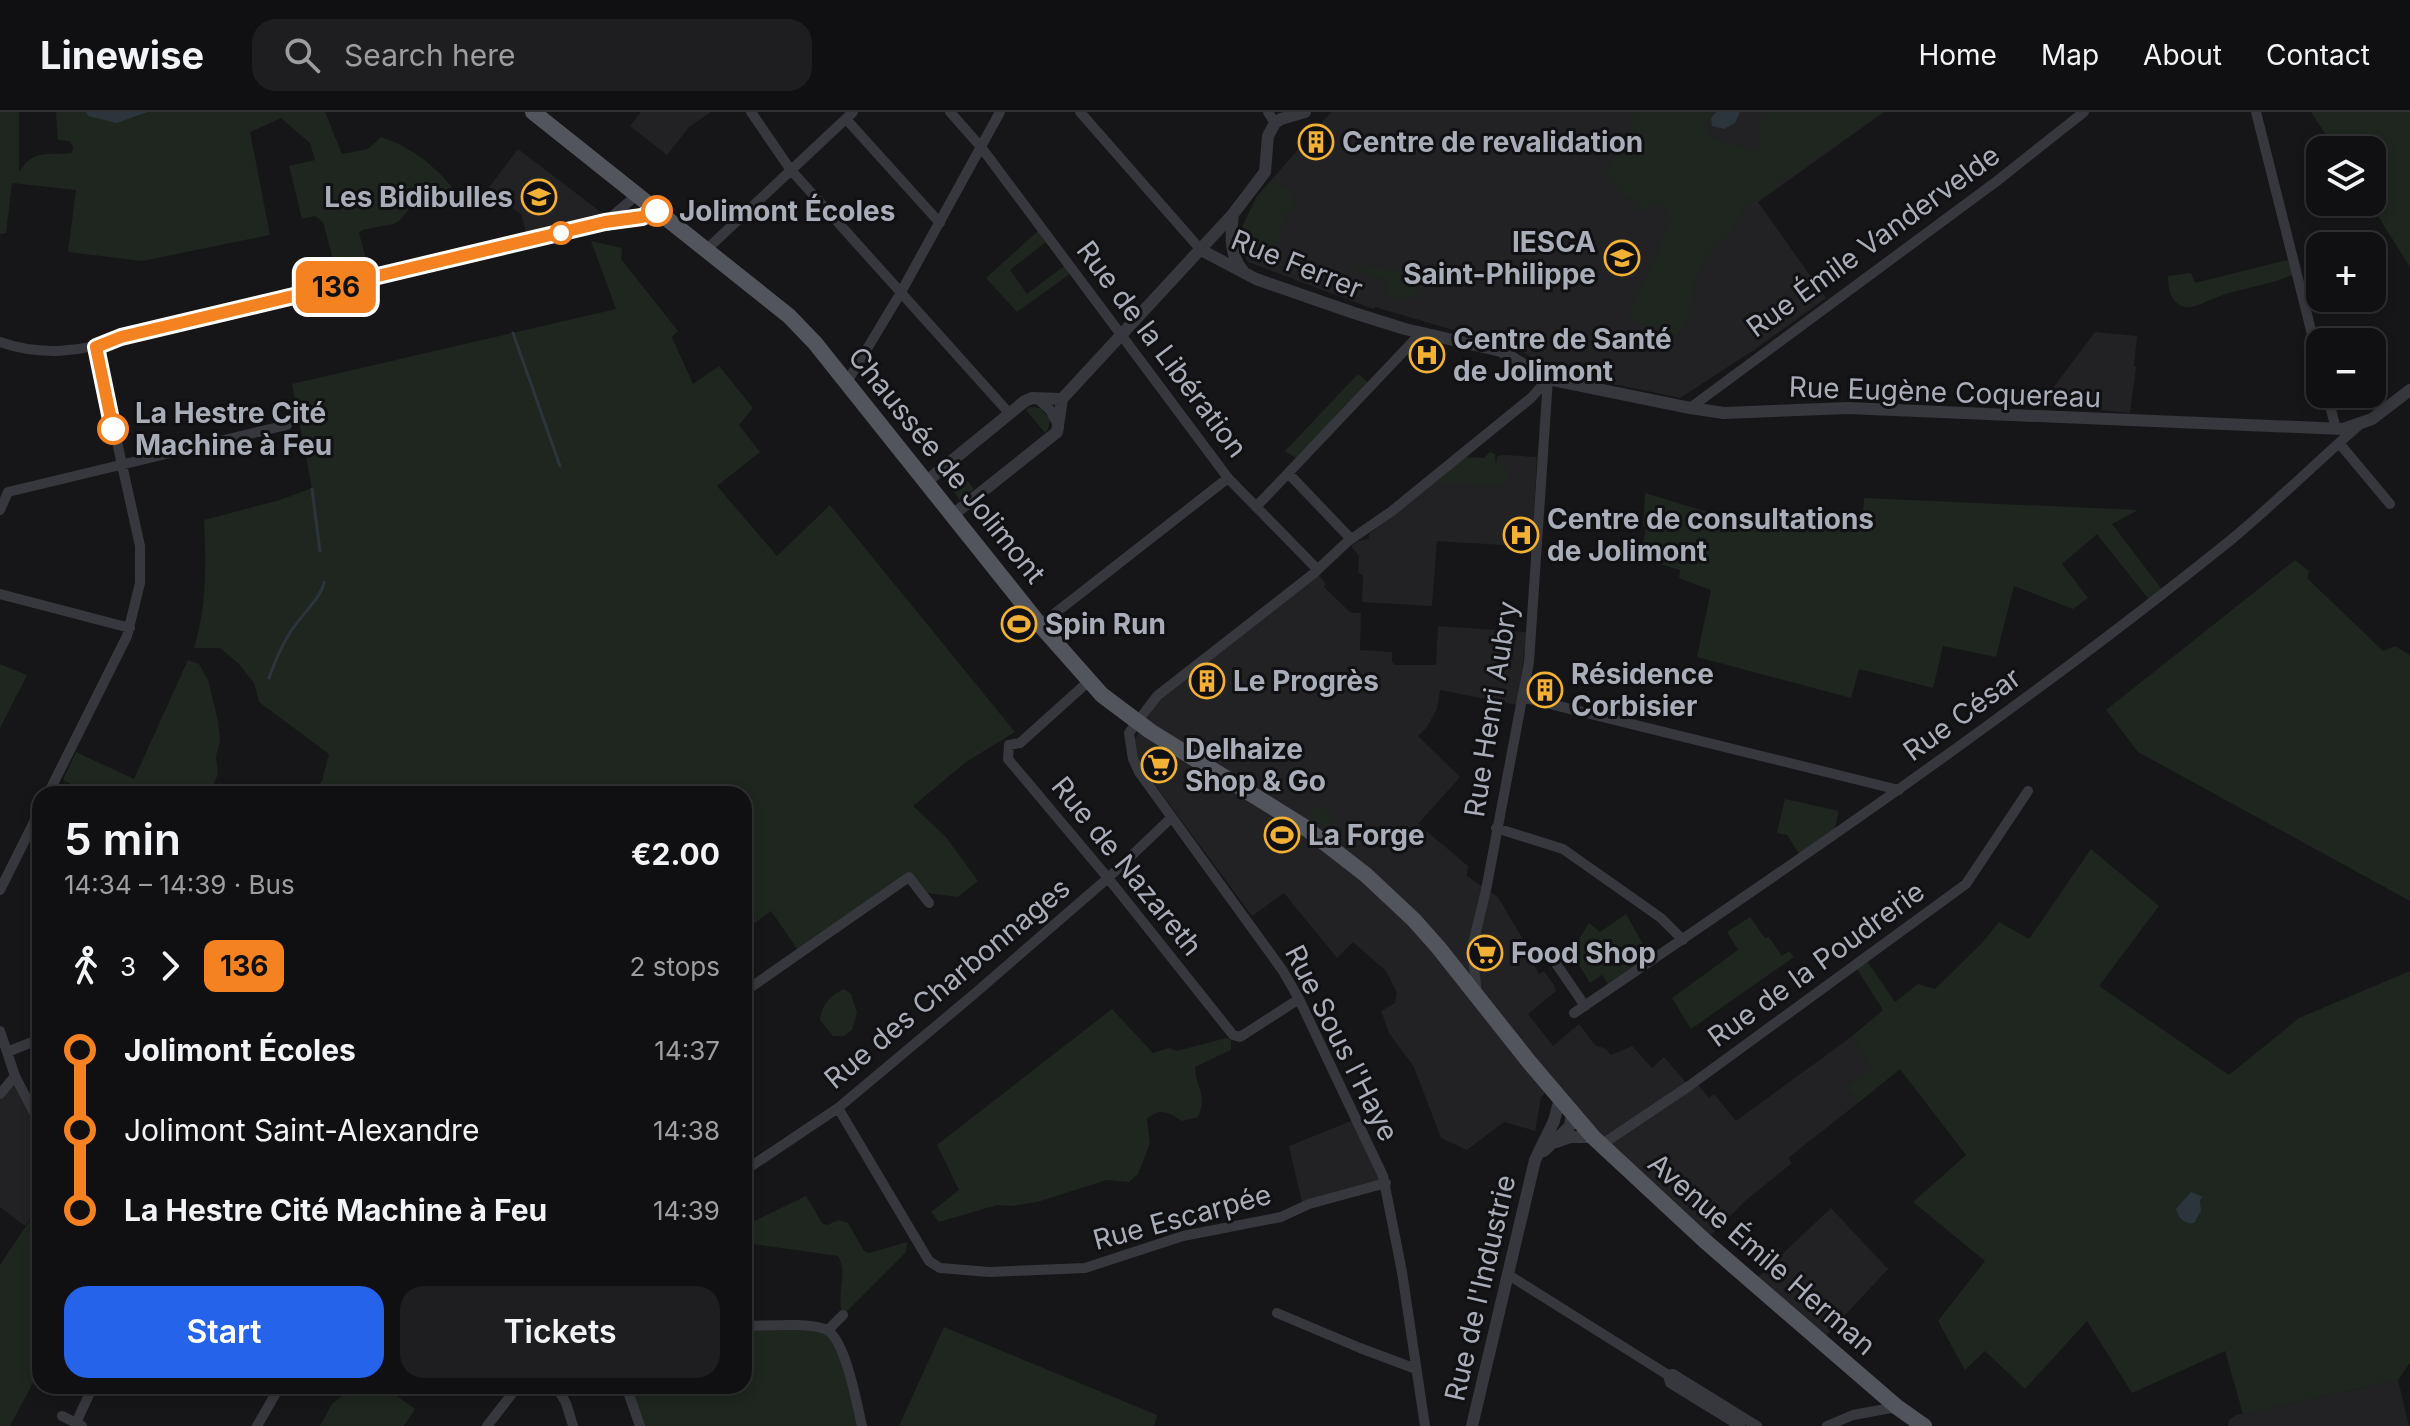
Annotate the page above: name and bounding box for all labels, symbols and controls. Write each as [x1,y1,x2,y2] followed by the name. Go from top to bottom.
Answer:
[252,19,812,91] search box
[40,32,204,78] text: Linewise
[280,33,324,77] icon: search
[344,37,516,73] text: Search here
[1918,38,1997,72] text: Home
[2041,38,2099,72] text: Map
[2143,38,2222,72] text: About
[2266,38,2370,72] text: Contact
[1297,123,1335,161] building icon: Centre de revalidation
[1342,125,1643,159] place label: Centre de revalidation
[2306,136,2386,408] map controls
[2306,136,2386,216] button: layers
[1739,137,2006,344] street label: Rue Émile Vandervelde
[520,178,558,216] school or university icon: Les Bidibulles
[324,180,513,214] place label: Les Bidibulles
[679,193,895,228] place label: Jolimont Écoles
[642,196,672,226] marker: Jolimont Écoles
[550,222,572,244] unlabelled marker
[1226,222,1368,306] street label: Rue Ferrer
[1403,225,1596,291] place label: IESCA Saint-Philippe
[2306,232,2386,312] button: +
[1070,234,1254,464] street label: Rue de la Libération
[1603,239,1641,277] school or university icon: IESCA Saint-Philippe
[290,261,382,313] line badge: 136
[312,270,360,304] text: 136
[1453,322,1672,388] place label: Centre de Santé de Jolimont
[2306,328,2386,408] button: −
[1408,336,1446,374] hospital icon: Centre de Santé de Jolimont
[841,340,1053,590] street label: Chaussée de Jolimont
[1788,370,2102,414] street label: Rue Eugène Coquereau
[135,396,332,462] place label: La Hestre Cité Machine à Feu
[98,414,128,444] marker: La Hestre Cité Machine à Feu
[1547,502,1874,568] place label: Centre de consultations de Jolimont
[1502,516,1540,554] hospital icon: Centre de consultations de Jolimont
[1457,599,1525,819] street label: Rue Henri Aubry
[1000,605,1038,643] sports icon: Spin Run
[1045,607,1166,641] place label: Spin Run
[1571,657,1714,723] place label: Résidence Corbisier
[1897,660,2027,768] street label: Rue César
[1188,662,1226,700] building icon: Le Progrès
[1233,664,1379,698] place label: Le Progrès
[1526,671,1564,709] building icon: Résidence Corbisier
[1185,732,1326,798] place label: Delhaize Shop & Go
[1140,746,1178,784] supermarket icon: Delhaize Shop & Go
[1044,770,1210,962] street label: Rue de Nazareth
[64,812,181,866] text: 5 min
[1263,816,1301,854] sports icon: La Forge
[1308,818,1425,852] place label: La Forge
[631,836,720,872] text: €2.00
[64,869,295,900] text: 14:34 – 14:39 · Bus
[817,870,1077,1096] street label: Rue des Charbonnages
[1701,874,1931,1054] street label: Rue de la Poudrerie
[1466,934,1504,972] supermarket icon: Food Shop
[1511,936,1656,970] place label: Food Shop
[1278,939,1406,1147] street label: Rue Sous l'Haye
[64,944,108,988] icon: walk
[148,944,192,988] icon: forward
[220,949,268,983] text: 136
[120,951,136,982] text: 3
[630,951,720,982] text: 2 stops
[124,1032,356,1068] text: Jolimont Écoles
[654,1035,720,1066] text: 14:37
[124,1112,479,1148] text: Jolimont Saint-Alexandre
[653,1115,720,1146] text: 14:38
[1641,1145,1883,1362] street label: Avenue Émile Herman
[1437,1172,1523,1404] street label: Rue de l'Industrie
[1089,1177,1275,1257] street label: Rue Escarpée
[124,1192,547,1228] text: La Hestre Cité Machine à Feu
[653,1195,720,1226] text: 14:39
[64,1286,384,1378] button: Start
[400,1286,720,1378] button: Tickets

